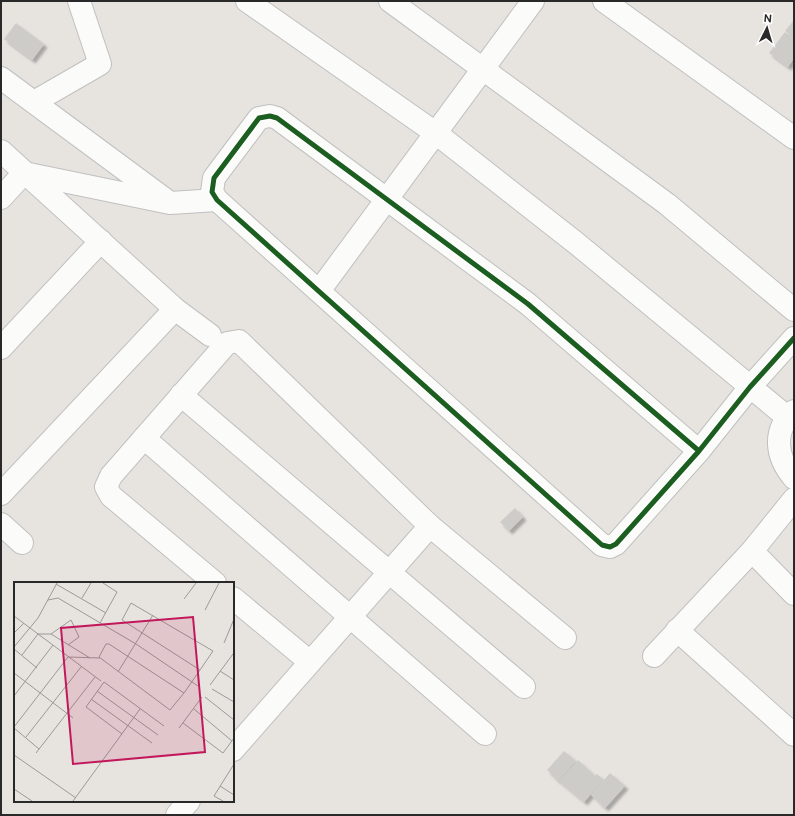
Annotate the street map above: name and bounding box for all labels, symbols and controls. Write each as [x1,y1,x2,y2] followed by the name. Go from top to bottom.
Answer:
[747,8,787,48] north arrow
[763,11,772,25] text: N
[14,582,234,802] inset map

